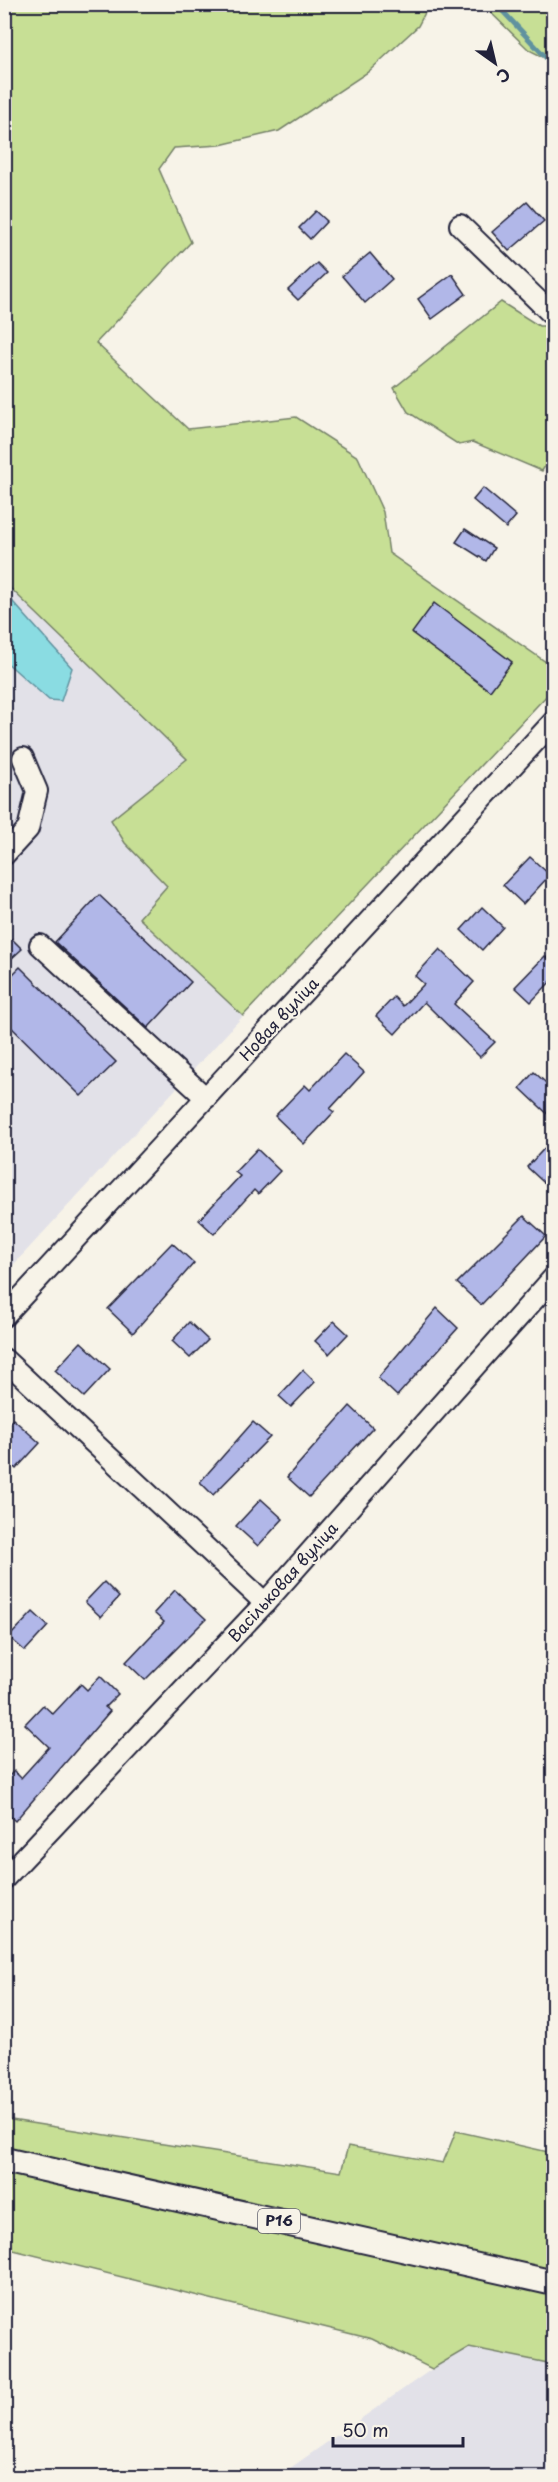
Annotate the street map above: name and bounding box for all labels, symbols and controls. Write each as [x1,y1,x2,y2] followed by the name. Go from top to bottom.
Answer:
[465,33,525,93] north arrow
[492,63,516,90] text: С
[233,971,324,1066] street label: Новая вуліца
[222,1516,343,1647] street label: Васільковая вуліца
[258,2209,300,2233] road number: Р16
[333,2410,464,2448] scale bar
[342,2416,389,2443] text: 50 m

